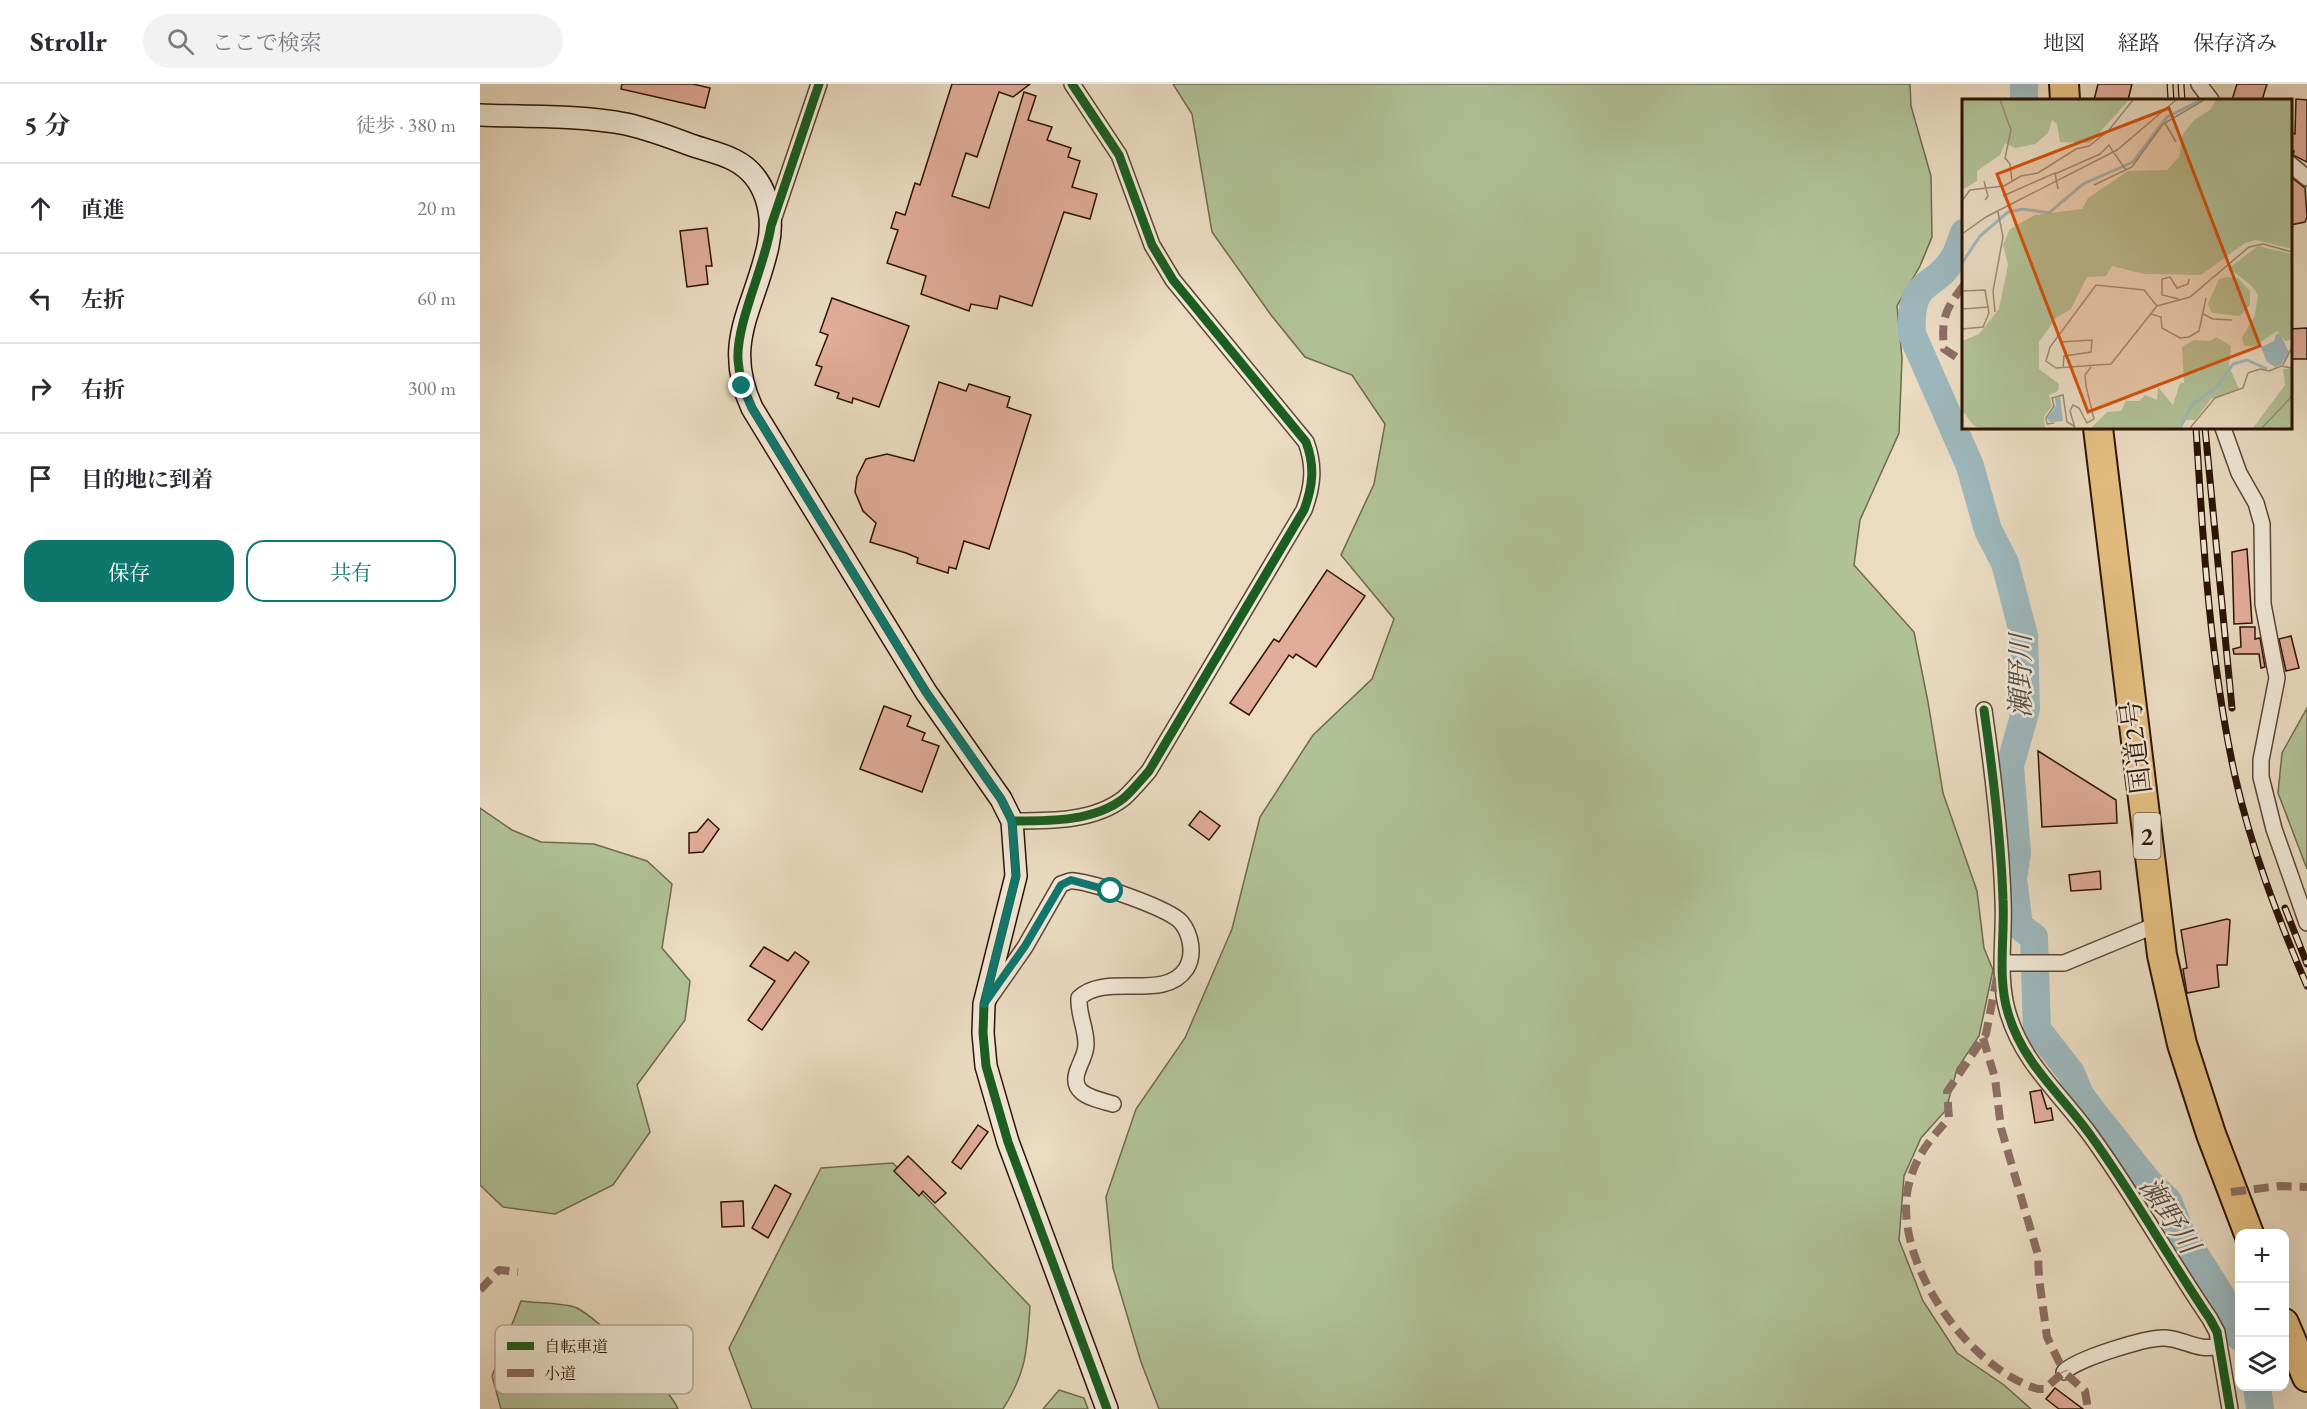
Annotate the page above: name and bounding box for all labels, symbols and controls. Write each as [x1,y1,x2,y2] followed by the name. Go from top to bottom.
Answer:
[143,14,563,68] search box
[30,23,107,59] text: Strollr
[164,25,197,58] icon: search
[212,28,322,57] text: ここで検索
[2043,29,2085,56] text: 地図
[2118,29,2160,56] text: 経路
[2193,29,2277,56] text: 保存済み
[1962,99,2292,429] inset map
[24,108,70,142] text: 5 分
[356,112,456,138] text: 徒歩 · 380 m
[24,192,57,225] icon: ahead
[81,195,125,224] text: 直進
[417,195,456,221] text: 20 m
[24,282,57,315] icon: left
[81,285,125,314] text: 左折
[417,285,456,311] text: 60 m
[24,372,57,405] icon: right
[728,372,754,398] route end
[81,375,125,404] text: 右折
[408,375,456,401] text: 300 m
[24,462,57,495] icon: arrive
[81,465,213,494] text: 目的地に到着
[24,540,234,602] button: 保存
[246,540,456,602] button: 共有
[2002,631,2038,718] water label: 瀬野川
[2112,698,2159,796] street label: 国道2号
[2134,813,2160,859] road number: 2
[1097,877,1123,903] route start
[2132,1170,2210,1263] water label: 瀬野川
[2235,1229,2289,1391] map controls
[2235,1229,2289,1283] button: +
[2235,1283,2289,1337] button: −
[495,1325,693,1394] legend
[544,1336,608,1357] text: 自転車道
[2235,1337,2289,1391] button: layers
[544,1363,576,1384] text: 小道

